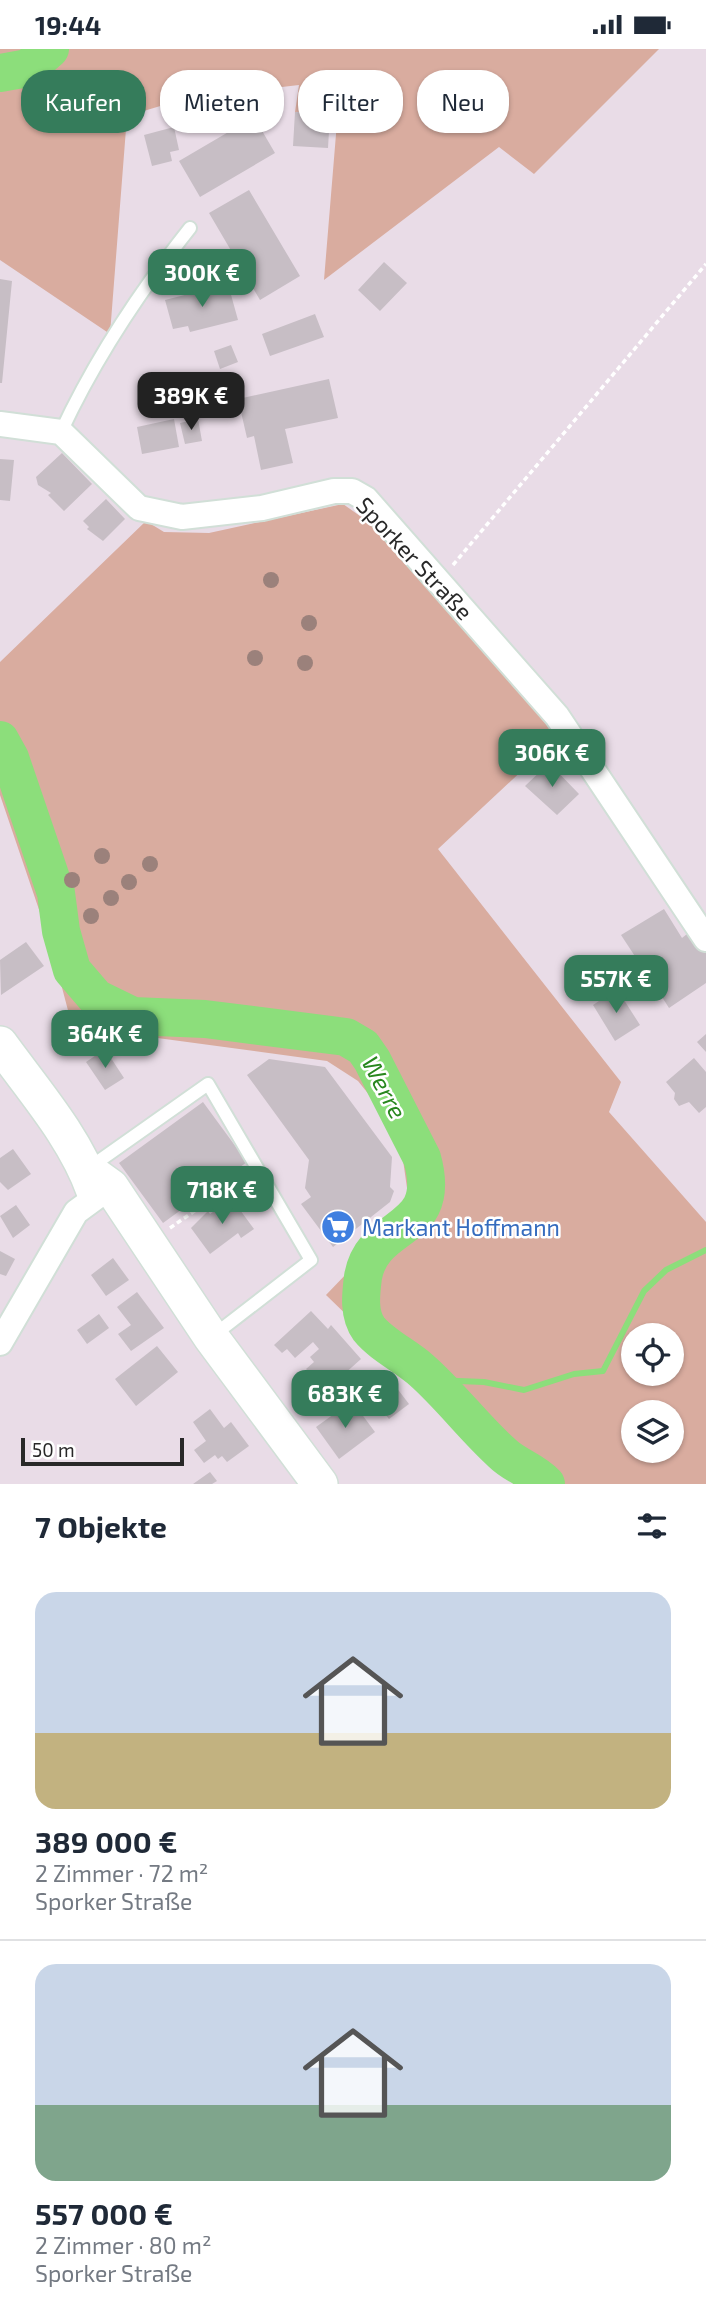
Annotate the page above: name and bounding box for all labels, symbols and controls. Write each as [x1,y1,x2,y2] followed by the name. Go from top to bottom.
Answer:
[35,9,101,40] text: 19:44
[21,70,146,133] chip: Kaufen
[160,70,284,133] chip: Mieten
[298,70,403,133] chip: Filter
[417,70,509,133] chip: Neu
[145,250,259,309] pin: 300K €
[164,258,240,286] text: 300K €
[134,373,248,432] pin: 389K €
[153,381,229,409] text: 389K €
[351,491,479,625] street label: Sporker Straße
[495,729,609,789] pin: 306K €
[514,738,590,766] text: 306K €
[559,955,673,1015] pin: 557K €
[580,964,652,992] text: 557K €
[48,1011,162,1070] pin: 364K €
[67,1019,143,1047] text: 364K €
[356,1051,414,1123] water label: Werre
[165,1167,279,1226] pin: 718K €
[187,1175,257,1203] text: 718K €
[319,1208,357,1246] supermarket icon: Markant Hoffmann
[362,1213,560,1241] place label: Markant Hoffmann
[621,1323,684,1463] map controls
[621,1323,684,1386] button: locate
[288,1371,402,1430] pin: 683K €
[307,1379,383,1407] text: 683K €
[621,1400,684,1463] button: layers
[21,1435,184,1467] scale bar
[32,1438,75,1461] text: 50 m
[633,1507,671,1545] icon: filters
[35,1508,167,1544] text: 7 Objekte
[290,1638,416,1764] icon: home
[35,1823,177,1859] text: 389 000 €
[35,1859,208,1887] text: 2 Zimmer · 72 m²
[35,1887,192,1915] text: Sporker Straße
[290,2010,416,2136] icon: home
[35,2195,173,2231] text: 557 000 €
[35,2231,211,2259] text: 2 Zimmer · 80 m²
[35,2259,192,2287] text: Sporker Straße

